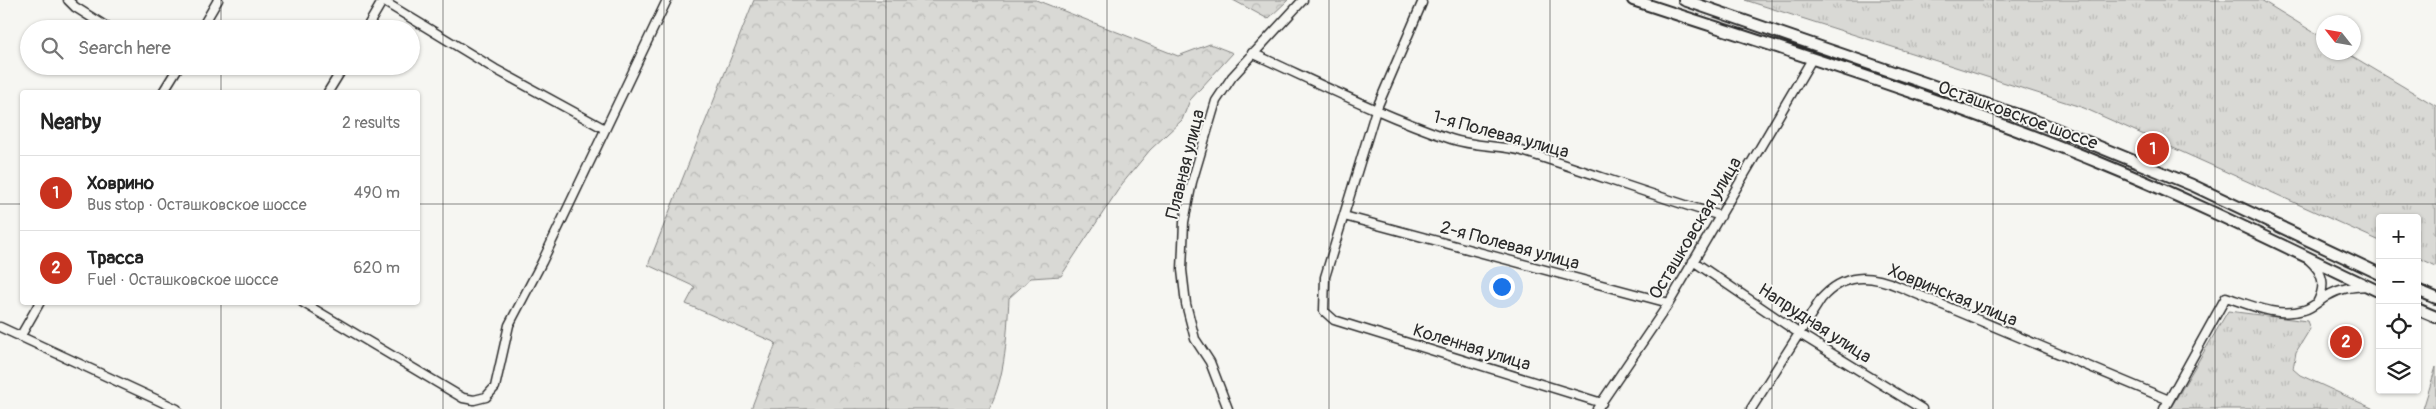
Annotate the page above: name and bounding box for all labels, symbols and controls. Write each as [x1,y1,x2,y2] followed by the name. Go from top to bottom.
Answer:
[2316,15,2361,60] north arrow
[20,20,420,75] search box
[38,34,66,62] icon: search
[78,36,171,60] text: Search here
[1935,76,2101,155] street label: Осташковское шоссе
[1430,105,1572,164] street label: 1-я Полевая улица
[1161,107,1210,221] street label: Плавная улица
[40,109,101,136] text: Nearby
[342,113,400,133] text: 2 results
[2137,130,2169,168] pin: 1
[1644,153,1747,304] street label: Осташковская улица
[87,171,154,195] text: Ховрино
[53,183,59,203] text: 1
[354,183,400,203] text: 490 m
[87,195,307,215] text: Bus stop · Осташковское шоссе
[2376,214,2421,394] map controls
[2376,214,2421,259] button: +
[1438,216,1582,275] street label: 2-я Полевая улица
[87,246,144,270] text: Трасса
[52,258,60,278] text: 2
[353,258,400,278] text: 620 m
[1885,259,2021,332] street label: Ховринская улица
[2376,259,2421,304] button: −
[87,270,278,290] text: Fuel · Осташковское шоссе
[1489,274,1515,300] your location
[1754,278,1876,369] street label: Напрудная улица
[2376,304,2421,349] button: locate
[1410,319,1533,376] street label: Коленная улица
[2330,323,2362,361] pin: 2
[2376,349,2421,394] button: layers

